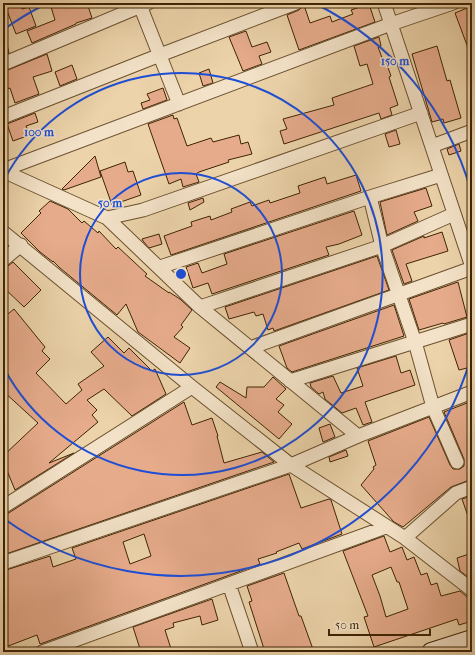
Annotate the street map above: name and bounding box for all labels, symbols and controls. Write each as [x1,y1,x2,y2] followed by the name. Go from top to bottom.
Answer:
[381,54,410,68] text: 150 m
[24,125,55,139] text: 100 m
[98,196,123,210] text: 50 m
[174,267,188,281] centre of rings
[329,611,430,637] scale bar
[335,618,359,632] text: 50 m

